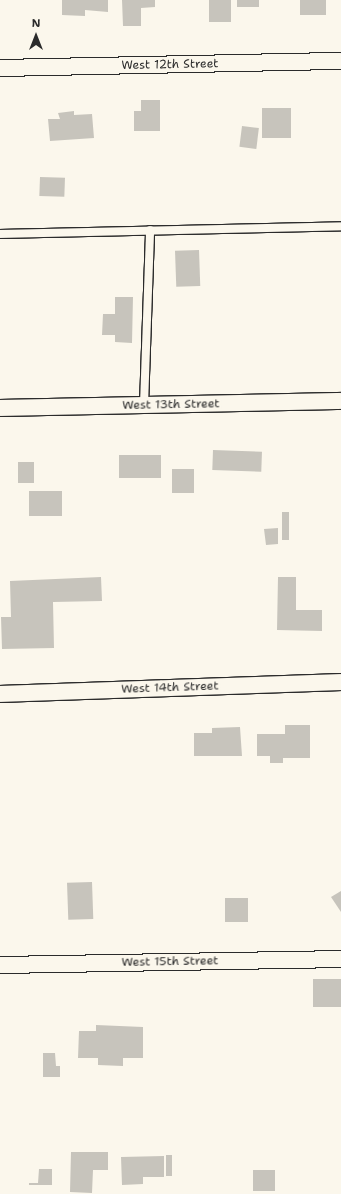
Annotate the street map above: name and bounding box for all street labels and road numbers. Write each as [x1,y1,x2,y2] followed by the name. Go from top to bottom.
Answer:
[121,57,219,73] street label: West 12th Street
[122,397,220,413] street label: West 13th Street
[121,679,219,697] street label: West 14th Street
[121,954,219,970] street label: West 15th Street

